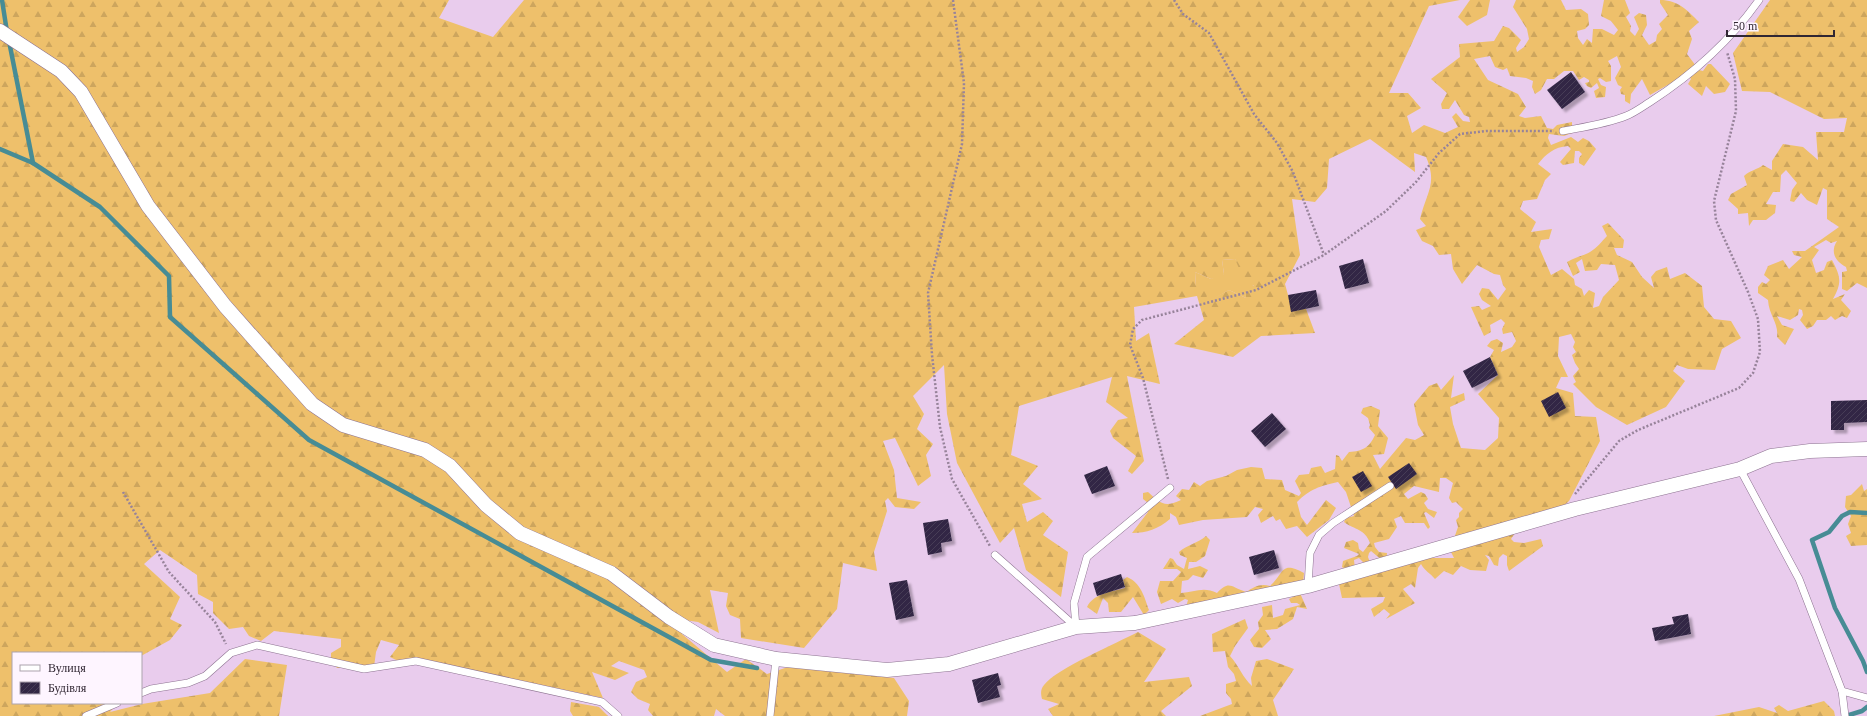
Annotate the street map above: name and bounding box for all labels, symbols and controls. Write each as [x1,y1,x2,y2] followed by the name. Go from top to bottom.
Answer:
[1727,12,1834,38] scale bar
[1733,19,1758,33] text: 50 m
[12,652,142,704] legend
[48,661,86,675] text: Вулиця
[48,681,87,695] text: Будівля

